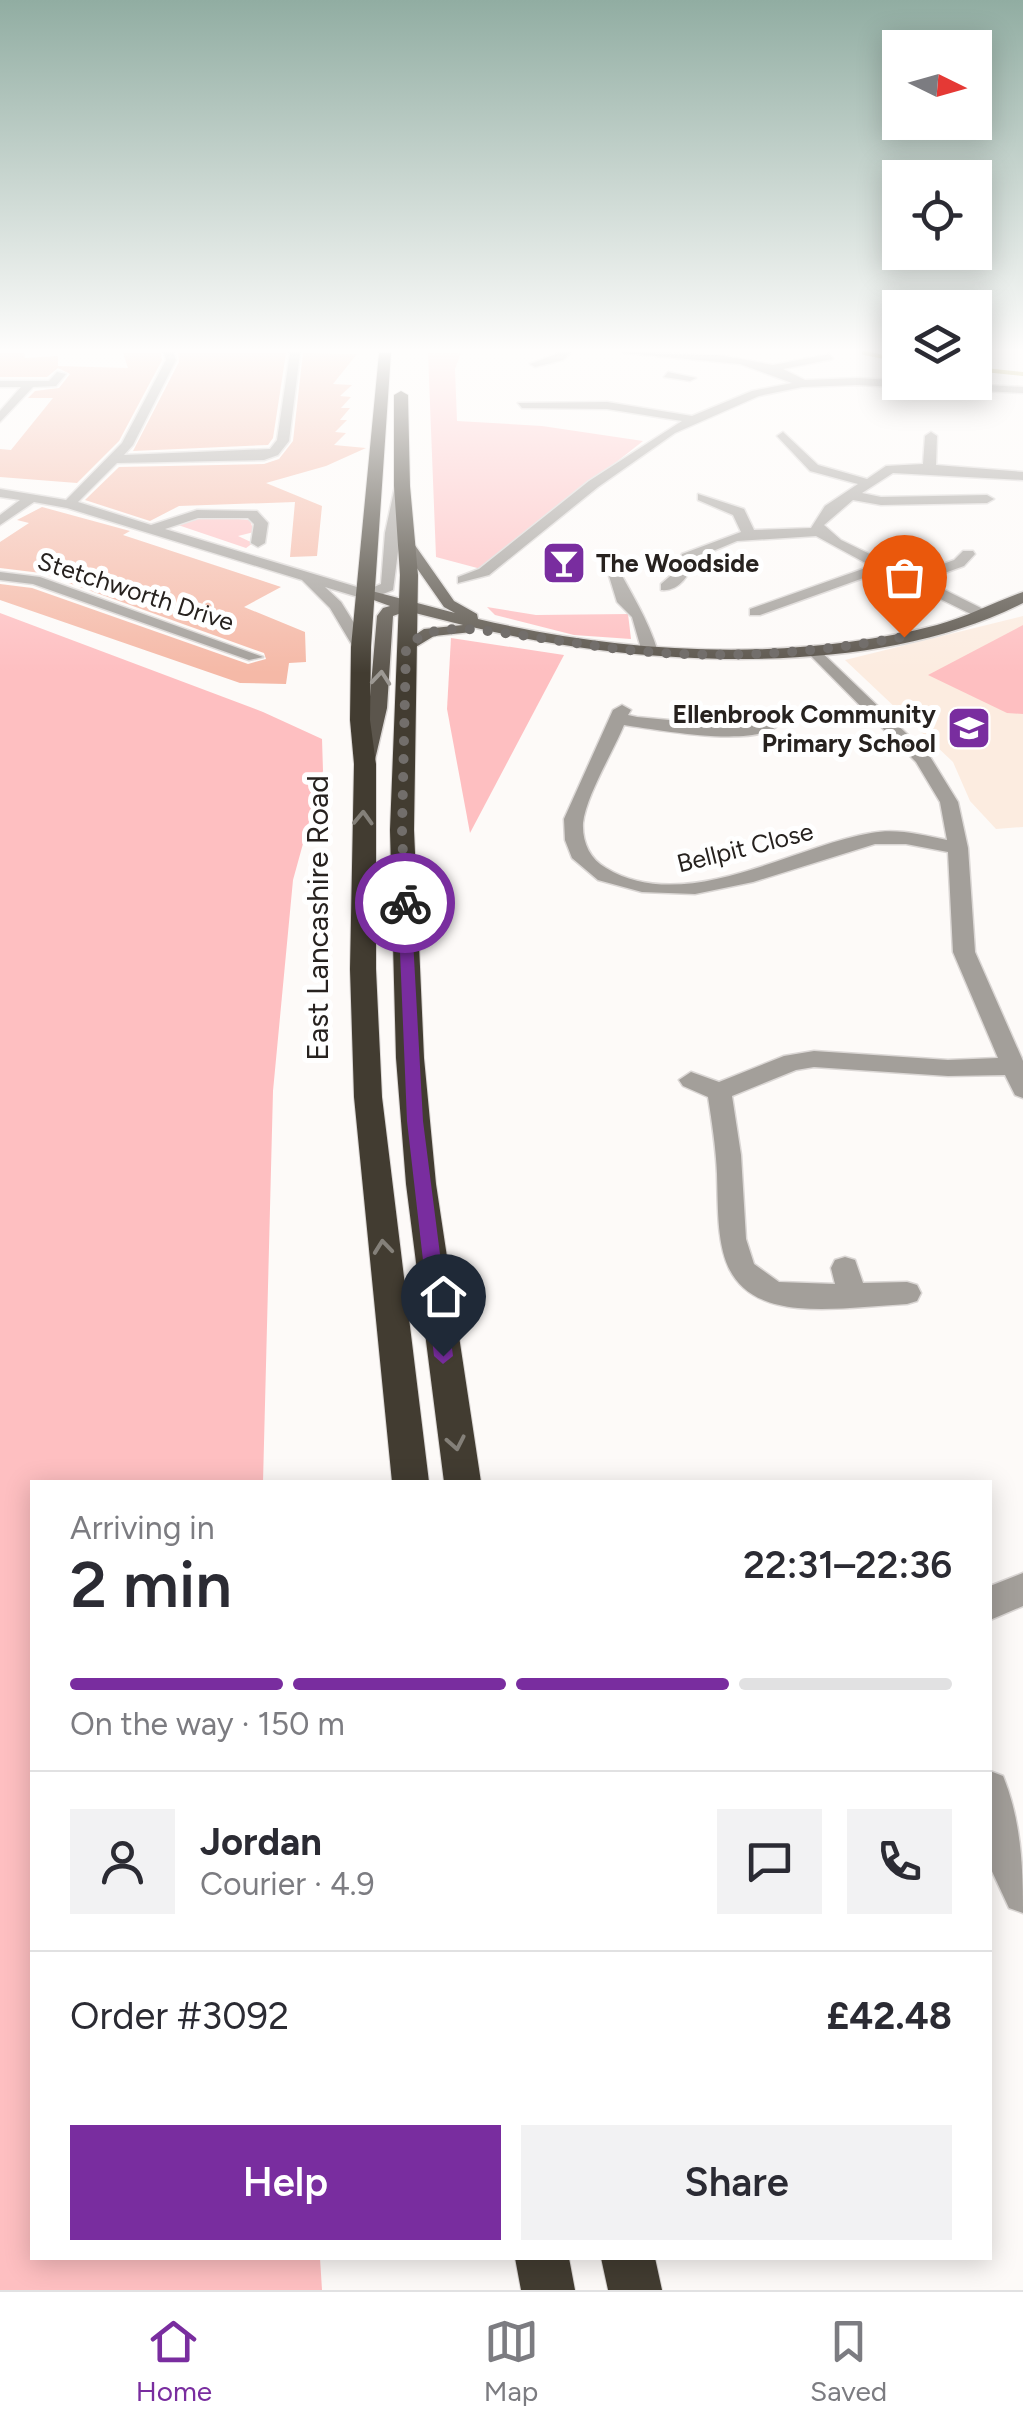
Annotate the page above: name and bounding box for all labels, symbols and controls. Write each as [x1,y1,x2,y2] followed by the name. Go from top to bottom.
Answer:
[882,30,992,140] north arrow
[882,30,992,400] map controls
[882,160,992,270] button: locate
[882,290,992,400] button: layers
[862,535,947,638] pin
[541,540,587,586] bar icon: The Woodside
[34,545,238,637] street label: Stetchworth Drive
[596,548,759,578] place label: The Woodside
[877,550,932,605] icon: bag
[369,670,391,686] one-way arrow
[672,699,937,758] place label: Ellenbrook Community Primary School
[946,705,992,751] school or university icon: Ellenbrook Community Primary School
[299,775,336,1061] street label: East Lancashire Road
[352,809,373,825] one-way arrow
[674,816,816,878] street label: Bellpit Close
[355,853,455,953] courier
[378,876,433,931] icon: bike
[373,1238,394,1254] one-way arrow
[401,1254,486,1357] pin
[416,1269,471,1324] icon: home
[445,1435,466,1451] one-way arrow
[70,1509,215,1547] text: Arriving in
[743,1542,952,1588] text: 22:31–22:36
[70,1545,232,1623] text: 2 min
[70,1705,345,1743] text: On the way · 150 m
[70,1809,175,1914] button: person
[717,1809,822,1914] button: chat
[847,1809,952,1914] button: phone
[200,1819,322,1865] text: Jordan
[200,1865,375,1903] text: Courier · 4.9
[70,1993,289,2039] text: Order #3092
[827,1993,952,2039] text: £42.48
[70,2125,501,2240] button: Help
[521,2125,952,2240] button: Share
[136,2314,212,2408] tab: Home
[484,2314,539,2408] tab: Map
[810,2314,887,2408] tab: Saved

